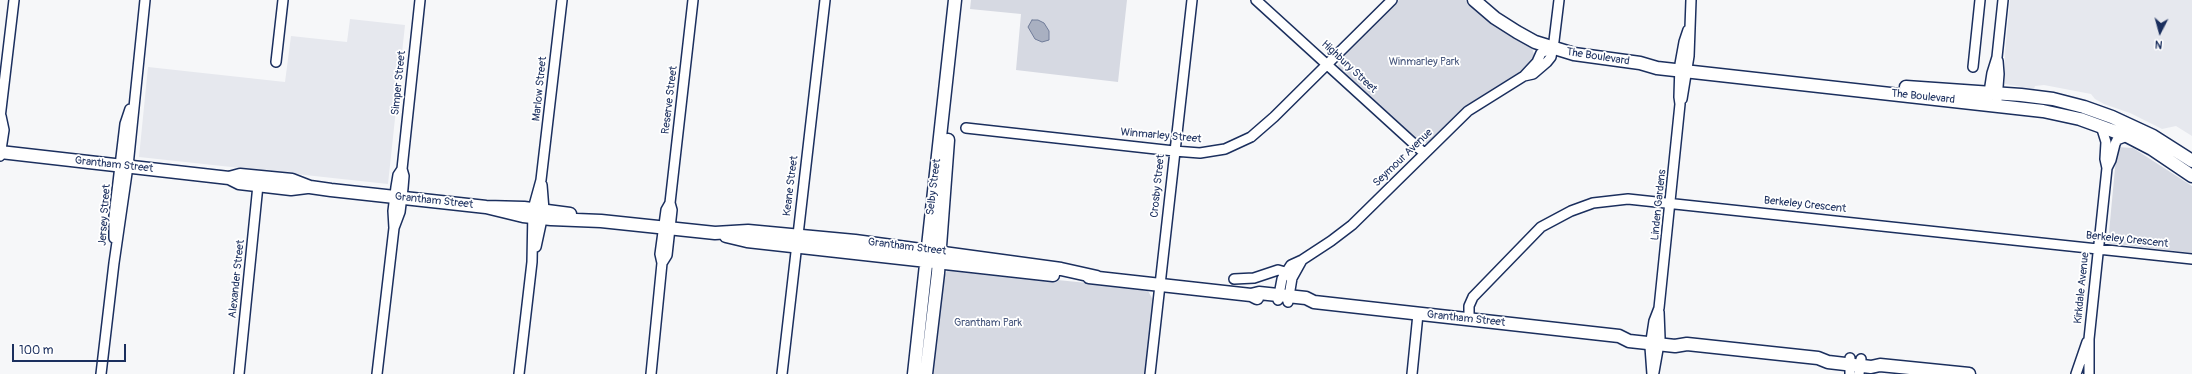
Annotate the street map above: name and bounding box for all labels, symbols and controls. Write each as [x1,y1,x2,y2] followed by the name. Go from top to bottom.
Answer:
[2140,12,2180,52] north arrow
[1318,38,1380,96] street label: Highbury Street
[2154,38,2163,51] text: N
[1565,45,1631,69] street label: The Boulevard
[389,50,409,116] street label: Simper Street
[1389,55,1459,69] park label: Winmarley Park
[530,56,550,122] street label: Marlow Street
[659,65,681,135] street label: Reserve Street
[1891,87,1955,107] street label: The Boulevard
[1120,126,1202,146] street label: Winmarley Street
[1370,126,1436,190] street label: Seymour Avenue
[74,154,154,176] street label: Grantham Street
[1148,154,1168,218] street label: Crosby Street
[781,155,801,217] street label: Keane Street
[924,158,944,216] street label: Selby Street
[1649,169,1669,241] street label: Linden Gardens
[96,184,114,246] street label: Jersey Street
[394,190,474,212] street label: Grantham Street
[1763,194,1847,216] street label: Berkeley Crescent
[2085,229,2169,251] street label: Berkeley Crescent
[867,236,947,258] street label: Grantham Street
[226,239,248,319] street label: Alexander Street
[2072,252,2092,324] street label: Kirkdale Avenue
[1426,308,1506,330] street label: Grantham Street
[954,316,1022,330] park label: Grantham Park
[14,336,128,362] scale bar
[19,343,53,358] text: 100 m

